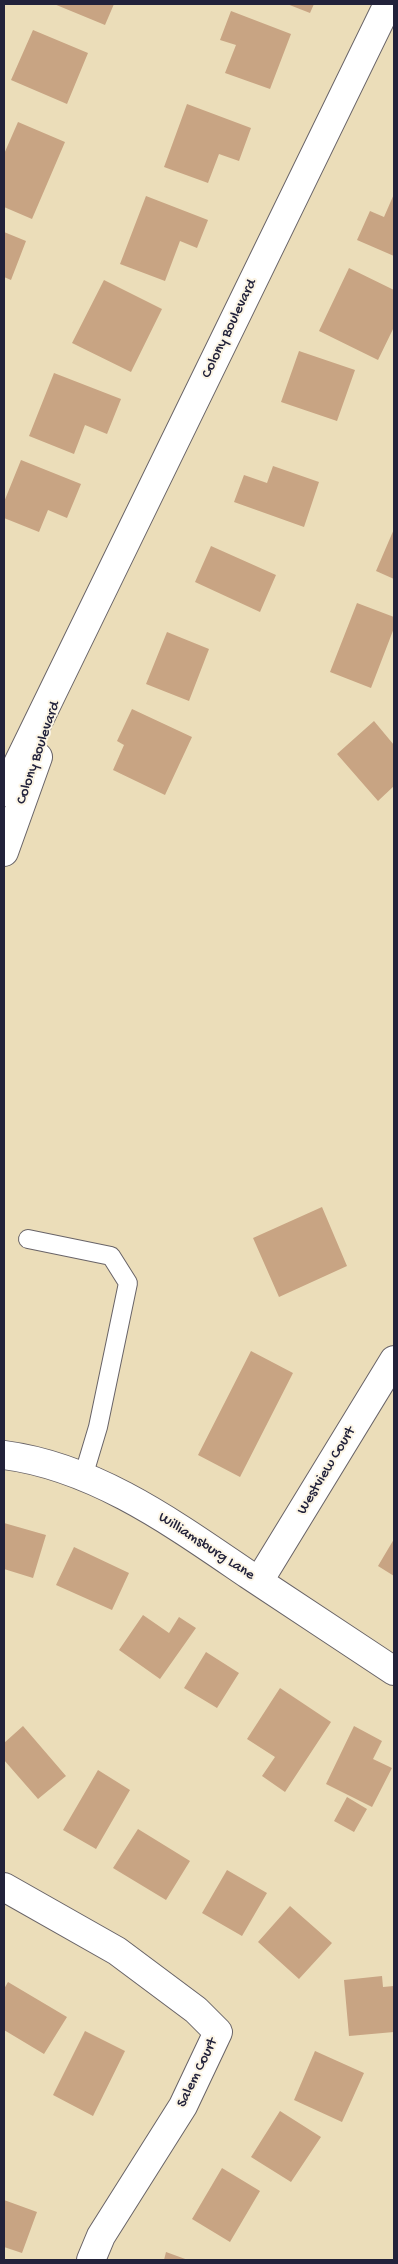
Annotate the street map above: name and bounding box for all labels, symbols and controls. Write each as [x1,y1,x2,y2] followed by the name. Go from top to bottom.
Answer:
[198,277,262,381] street label: Colony Boulevard
[13,699,65,807] street label: Colony Boulevard
[294,1424,360,1518] street label: Westview Court
[154,1509,258,1585] street label: Williamsburg Lane
[173,2035,223,2111] street label: Salem Court

